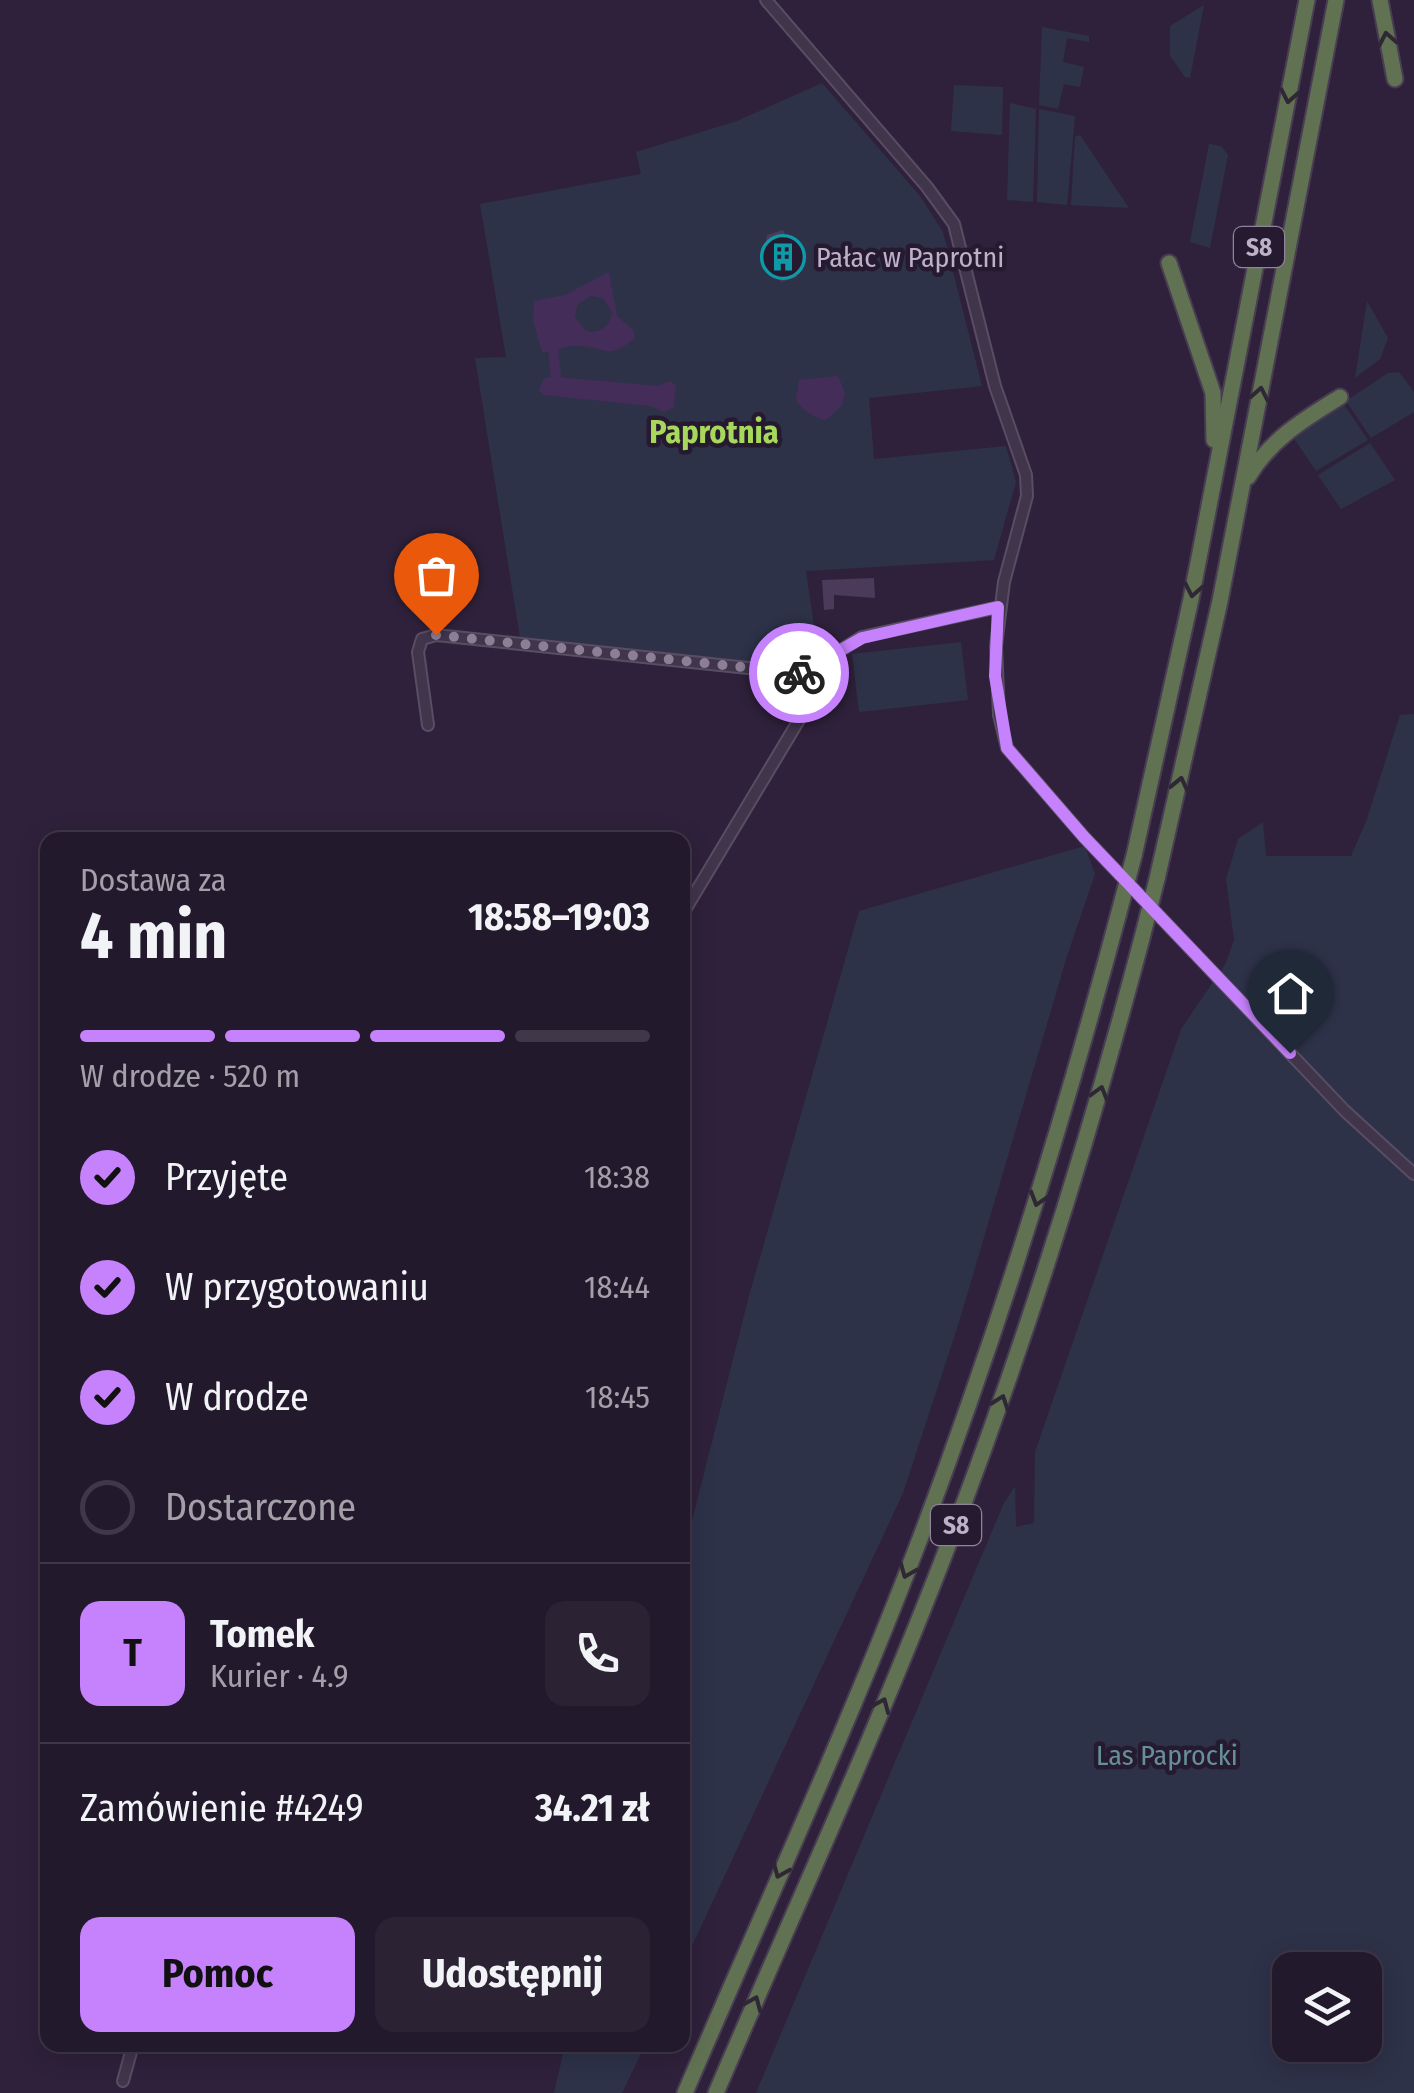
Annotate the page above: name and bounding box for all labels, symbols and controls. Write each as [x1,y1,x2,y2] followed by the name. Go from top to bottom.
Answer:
[1378,31,1399,48] one-way arrow
[1279,87,1300,104] one-way arrow
[1234,227,1284,267] road number: S8
[760,234,806,280] building icon: Pałac w Paprotni
[816,241,1004,274] place label: Pałac w Paprotni
[1249,386,1270,402] one-way arrow
[649,413,779,451] district label: Paprotnia
[394,533,479,636] pin
[409,548,464,603] icon: bag
[1183,581,1204,598] one-way arrow
[749,623,849,723] courier
[772,646,827,701] icon: bike
[1168,776,1189,793] one-way arrow
[80,861,227,899] text: Dostawa za
[468,894,650,940] text: 18:58–19:03
[80,897,227,975] text: 4 min
[1248,951,1333,1054] pin
[1263,966,1318,1021] icon: home
[80,1057,300,1095] text: W drodze · 520 m
[1088,1085,1109,1102] one-way arrow
[80,1150,135,1205] icon: check
[165,1154,288,1200] text: Przyjęte
[584,1158,650,1196] text: 18:38
[1030,1190,1050,1207] one-way arrow
[80,1260,135,1315] icon: check
[165,1264,429,1310] text: W przygotowaniu
[584,1268,650,1306] text: 18:44
[80,1370,135,1425] icon: check
[165,1374,309,1420] text: W drodze
[585,1378,650,1416] text: 18:45
[989,1395,1010,1412] one-way arrow
[165,1484,356,1530] text: Dostarczone
[931,1505,981,1545] road number: S8
[898,1561,918,1579] one-way arrow
[545,1601,650,1706] button: phone
[210,1611,314,1657] text: Tomek
[123,1630,142,1676] text: T
[210,1657,348,1695] text: Kurier · 4.9
[870,1697,890,1715] one-way arrow
[1096,1739,1238,1772] park label: Las Paprocki
[80,1785,364,1831] text: Zamówienie #4249
[535,1785,650,1831] text: 34.21 zł
[772,1861,792,1879] one-way arrow
[80,1917,355,2032] button: Pomoc
[375,1917,650,2032] button: Udostępnij
[1272,1952,1382,2062] map controls
[1272,1952,1382,2062] button: layers
[742,1996,762,2014] one-way arrow

